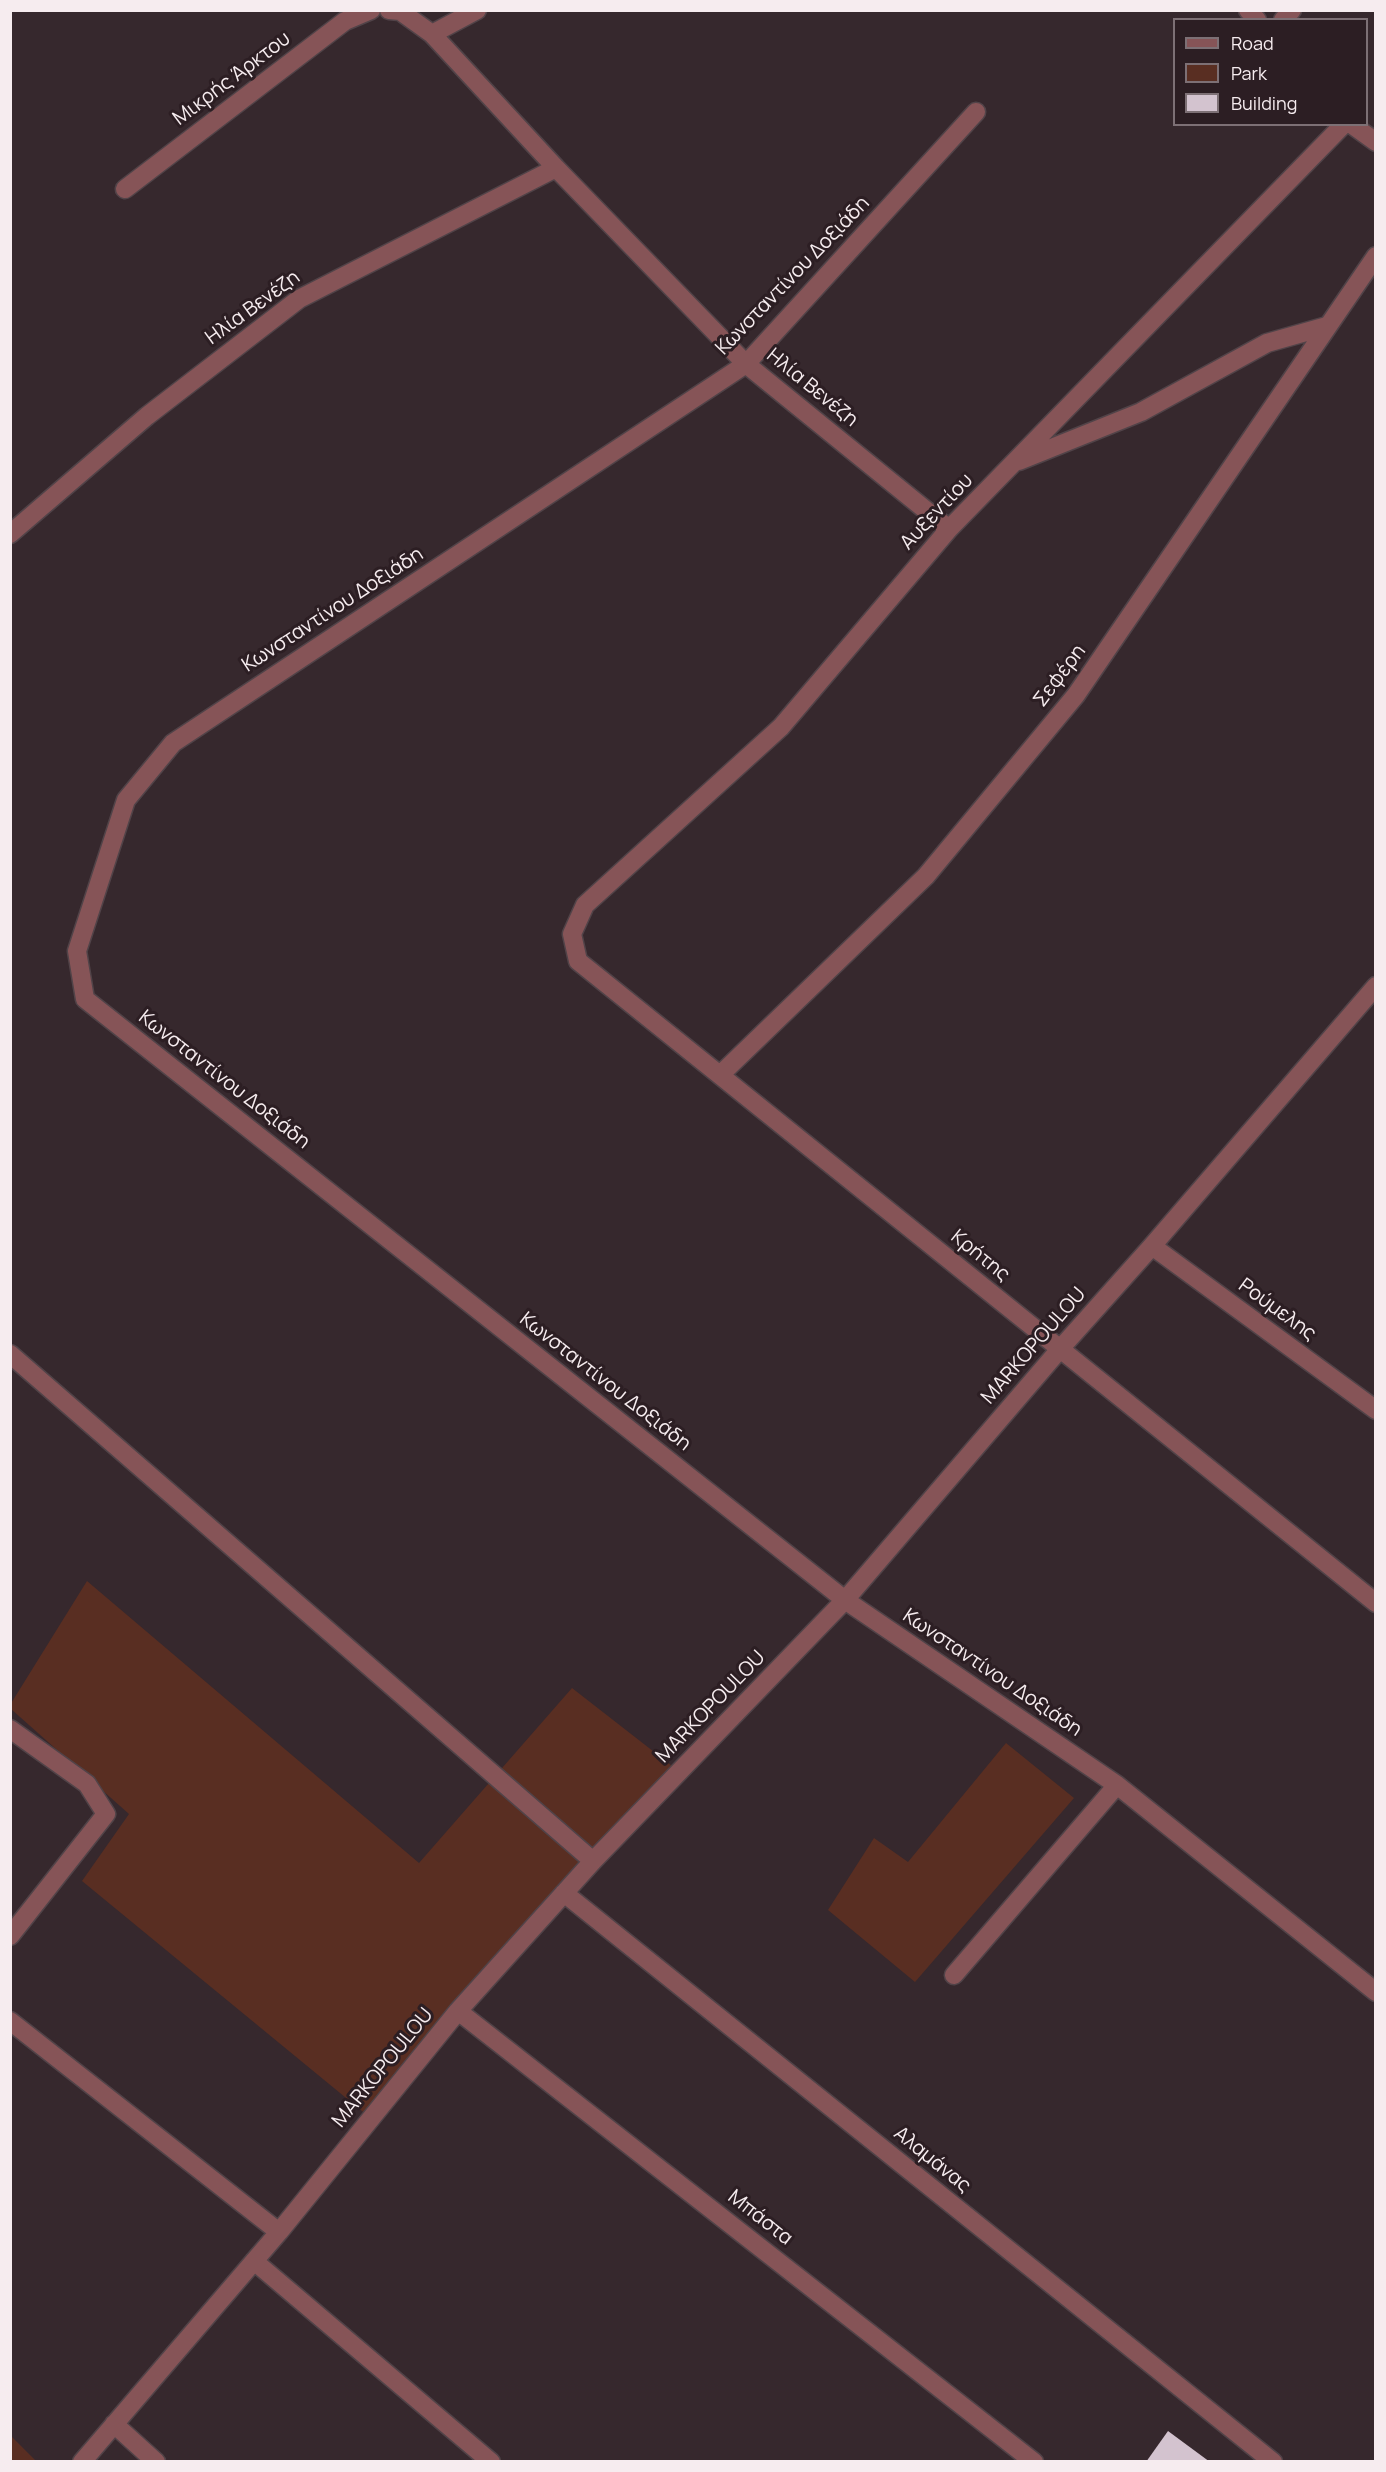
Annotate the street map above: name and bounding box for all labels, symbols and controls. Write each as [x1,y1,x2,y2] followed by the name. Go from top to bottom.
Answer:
[1173,18,1368,126] legend
[169,27,295,131] street label: Μικρής Άρκτου
[1231,31,1274,55] text: Road
[1231,61,1267,85] text: Park
[1231,91,1297,115] text: Building
[711,192,875,360] street label: Κωνσταντίνου Δοξιάδη
[201,266,305,350] street label: Ηλία Βενέζη
[761,344,863,432] street label: Ηλία Βενέζη
[896,469,978,555] street label: Αυξεντίου
[238,542,428,678] street label: Κωνσταντίνου Δοξιάδη
[1029,640,1091,712] street label: Σεφέρη
[133,1006,315,1154] street label: Κωνσταντίνου Δοξιάδη
[946,1225,1014,1287] street label: Κρήτης
[1233,1274,1321,1346] street label: Ρούμελης
[977,1283,1091,1409] street label: MARKOPOULOU
[514,1308,696,1456] street label: Κωνσταντίνου Δοξιάδη
[898,1604,1086,1742] street label: Κωνσταντίνου Δοξιάδη
[651,1646,771,1768] street label: MARKOPOULOU
[328,2003,438,2133] street label: MARKOPOULOU
[889,2122,975,2198] street label: Αλαμάνας
[723,2185,797,2251] street label: Μπάστα

